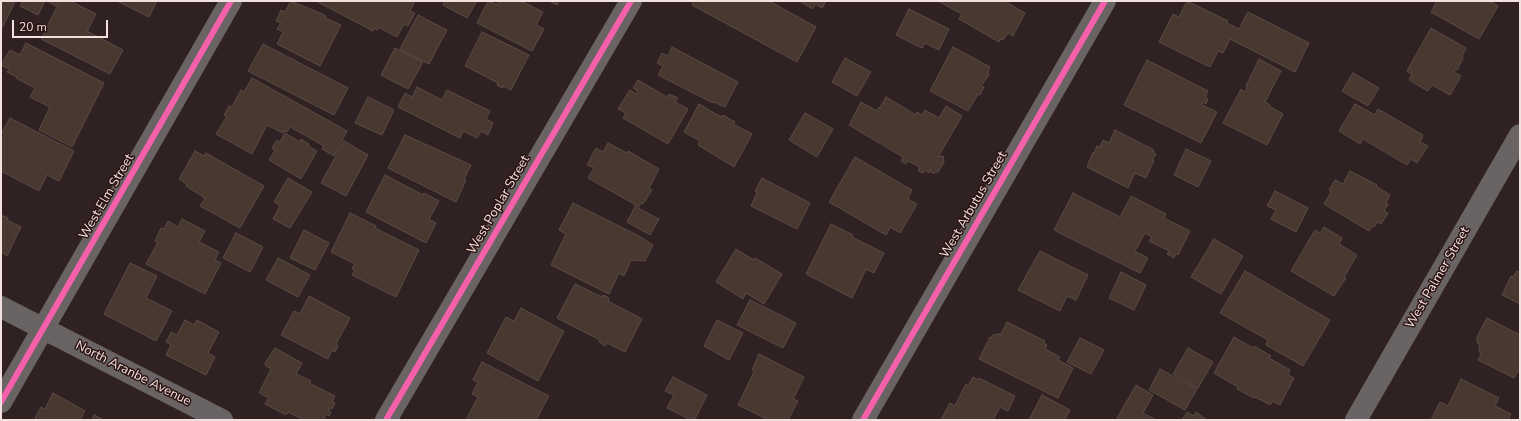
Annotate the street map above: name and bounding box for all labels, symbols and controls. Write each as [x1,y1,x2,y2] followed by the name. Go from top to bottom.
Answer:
[14,12,110,38] scale bar
[19,19,47,35] text: 20 m
[937,149,1011,261] street label: West Arbutus Street
[76,152,138,242] street label: West Elm Street
[464,153,534,257] street label: West Poplar Street
[1403,224,1473,332] street label: West Palmer Street
[73,338,193,410] street label: North Aranbe Avenue

